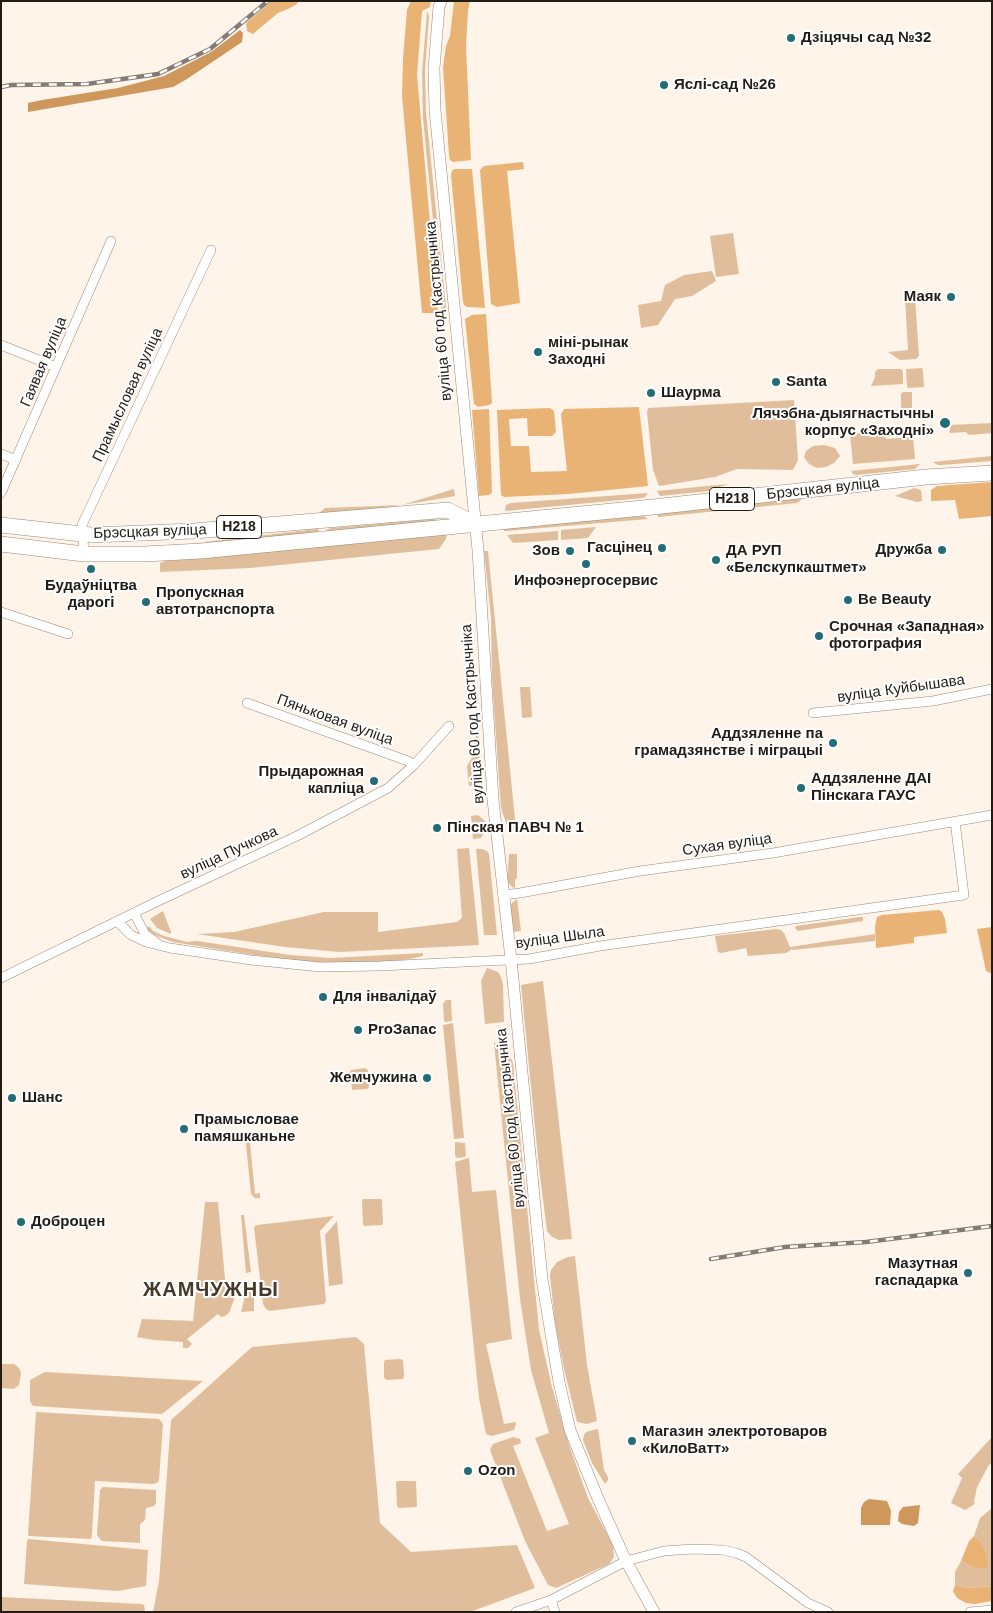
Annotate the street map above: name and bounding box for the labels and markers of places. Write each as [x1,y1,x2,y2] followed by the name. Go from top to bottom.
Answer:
[801,29,931,47] place label: Дзіцячы сад №32
[785,32,797,44] marker: Дзіцячы сад №32
[674,76,776,94] place label: Яслі-сад №26
[658,79,670,91] marker: Яслі-сад №26
[904,288,941,306] place label: Маяк
[945,291,957,303] marker: Маяк
[548,334,628,369] place label: міні-рынак Заходні
[532,346,544,358] marker: міні-рынак Заходні
[786,373,827,391] place label: Santa
[770,376,782,388] marker: Santa
[661,384,721,402] place label: Шаурма
[645,387,657,399] marker: Шаурма
[752,405,934,440] place label: Лячэбна-дыягнастычны корпус «Заходні»
[938,416,952,430] marker: Лячэбна-дыягнастычны корпус «Заходні»
[587,539,652,557] place label: Гасцінец
[876,541,932,559] place label: Дружба
[532,542,560,560] place label: Зов
[656,542,668,554] marker: Гасцінец
[726,542,867,577] place label: ДА РУП «Белскупкаштмет»
[936,544,948,556] marker: Дружба
[564,545,576,557] marker: Зов
[710,554,722,566] marker: ДА РУП «Белскупкаштмет»
[580,558,592,570] marker: Инфоэнергосервис
[85,563,97,575] marker: Будаўніцтва дарогі
[514,572,658,590] place label: Инфоэнергосервис
[45,577,137,612] place label: Будаўніцтва дарогі
[156,584,274,619] place label: Пропускная автотранспорта
[858,591,931,609] place label: Be Beauty
[842,594,854,606] marker: Be Beauty
[140,596,152,608] marker: Пропускная автотранспорта
[829,618,984,653] place label: Срочная «Западная» фотография
[813,630,825,642] marker: Срочная «Западная» фотография
[634,725,823,760] place label: Аддзяленне па грамадзянстве і міграцыі
[827,737,839,749] marker: Аддзяленне па грамадзянстве і міграцыі
[258,763,364,798] place label: Прыдарожная капліца
[811,770,931,805] place label: Аддзяленне ДАІ Пінскага ГАУС
[368,775,380,787] marker: Прыдарожная капліца
[795,782,807,794] marker: Аддзяленне ДАІ Пінскага ГАУС
[447,819,584,837] place label: Пінская ПАВЧ № 1
[431,822,443,834] marker: Пінская ПАВЧ № 1
[333,988,437,1006] place label: Для інвалідаў
[317,991,329,1003] marker: Для інвалідаў
[368,1021,436,1039] place label: ProЗапас
[352,1024,364,1036] marker: ProЗапас
[330,1069,417,1087] place label: Жемчужина
[421,1072,433,1084] marker: Жемчужина
[22,1089,63,1107] place label: Шанс
[6,1092,18,1104] marker: Шанс
[194,1111,299,1146] place label: Прамысловае памяшканьне
[178,1123,190,1135] marker: Прамысловае памяшканьне
[31,1213,105,1231] place label: Доброцен
[15,1216,27,1228] marker: Доброцен
[875,1255,958,1290] place label: Мазутная гаспадарка
[962,1267,974,1279] marker: Мазутная гаспадарка
[642,1423,827,1458] place label: Магазин электротоваров «КилоВатт»
[626,1435,638,1447] marker: Магазин электротоваров «КилоВатт»
[478,1462,515,1480] place label: Ozon
[462,1465,474,1477] marker: Ozon

